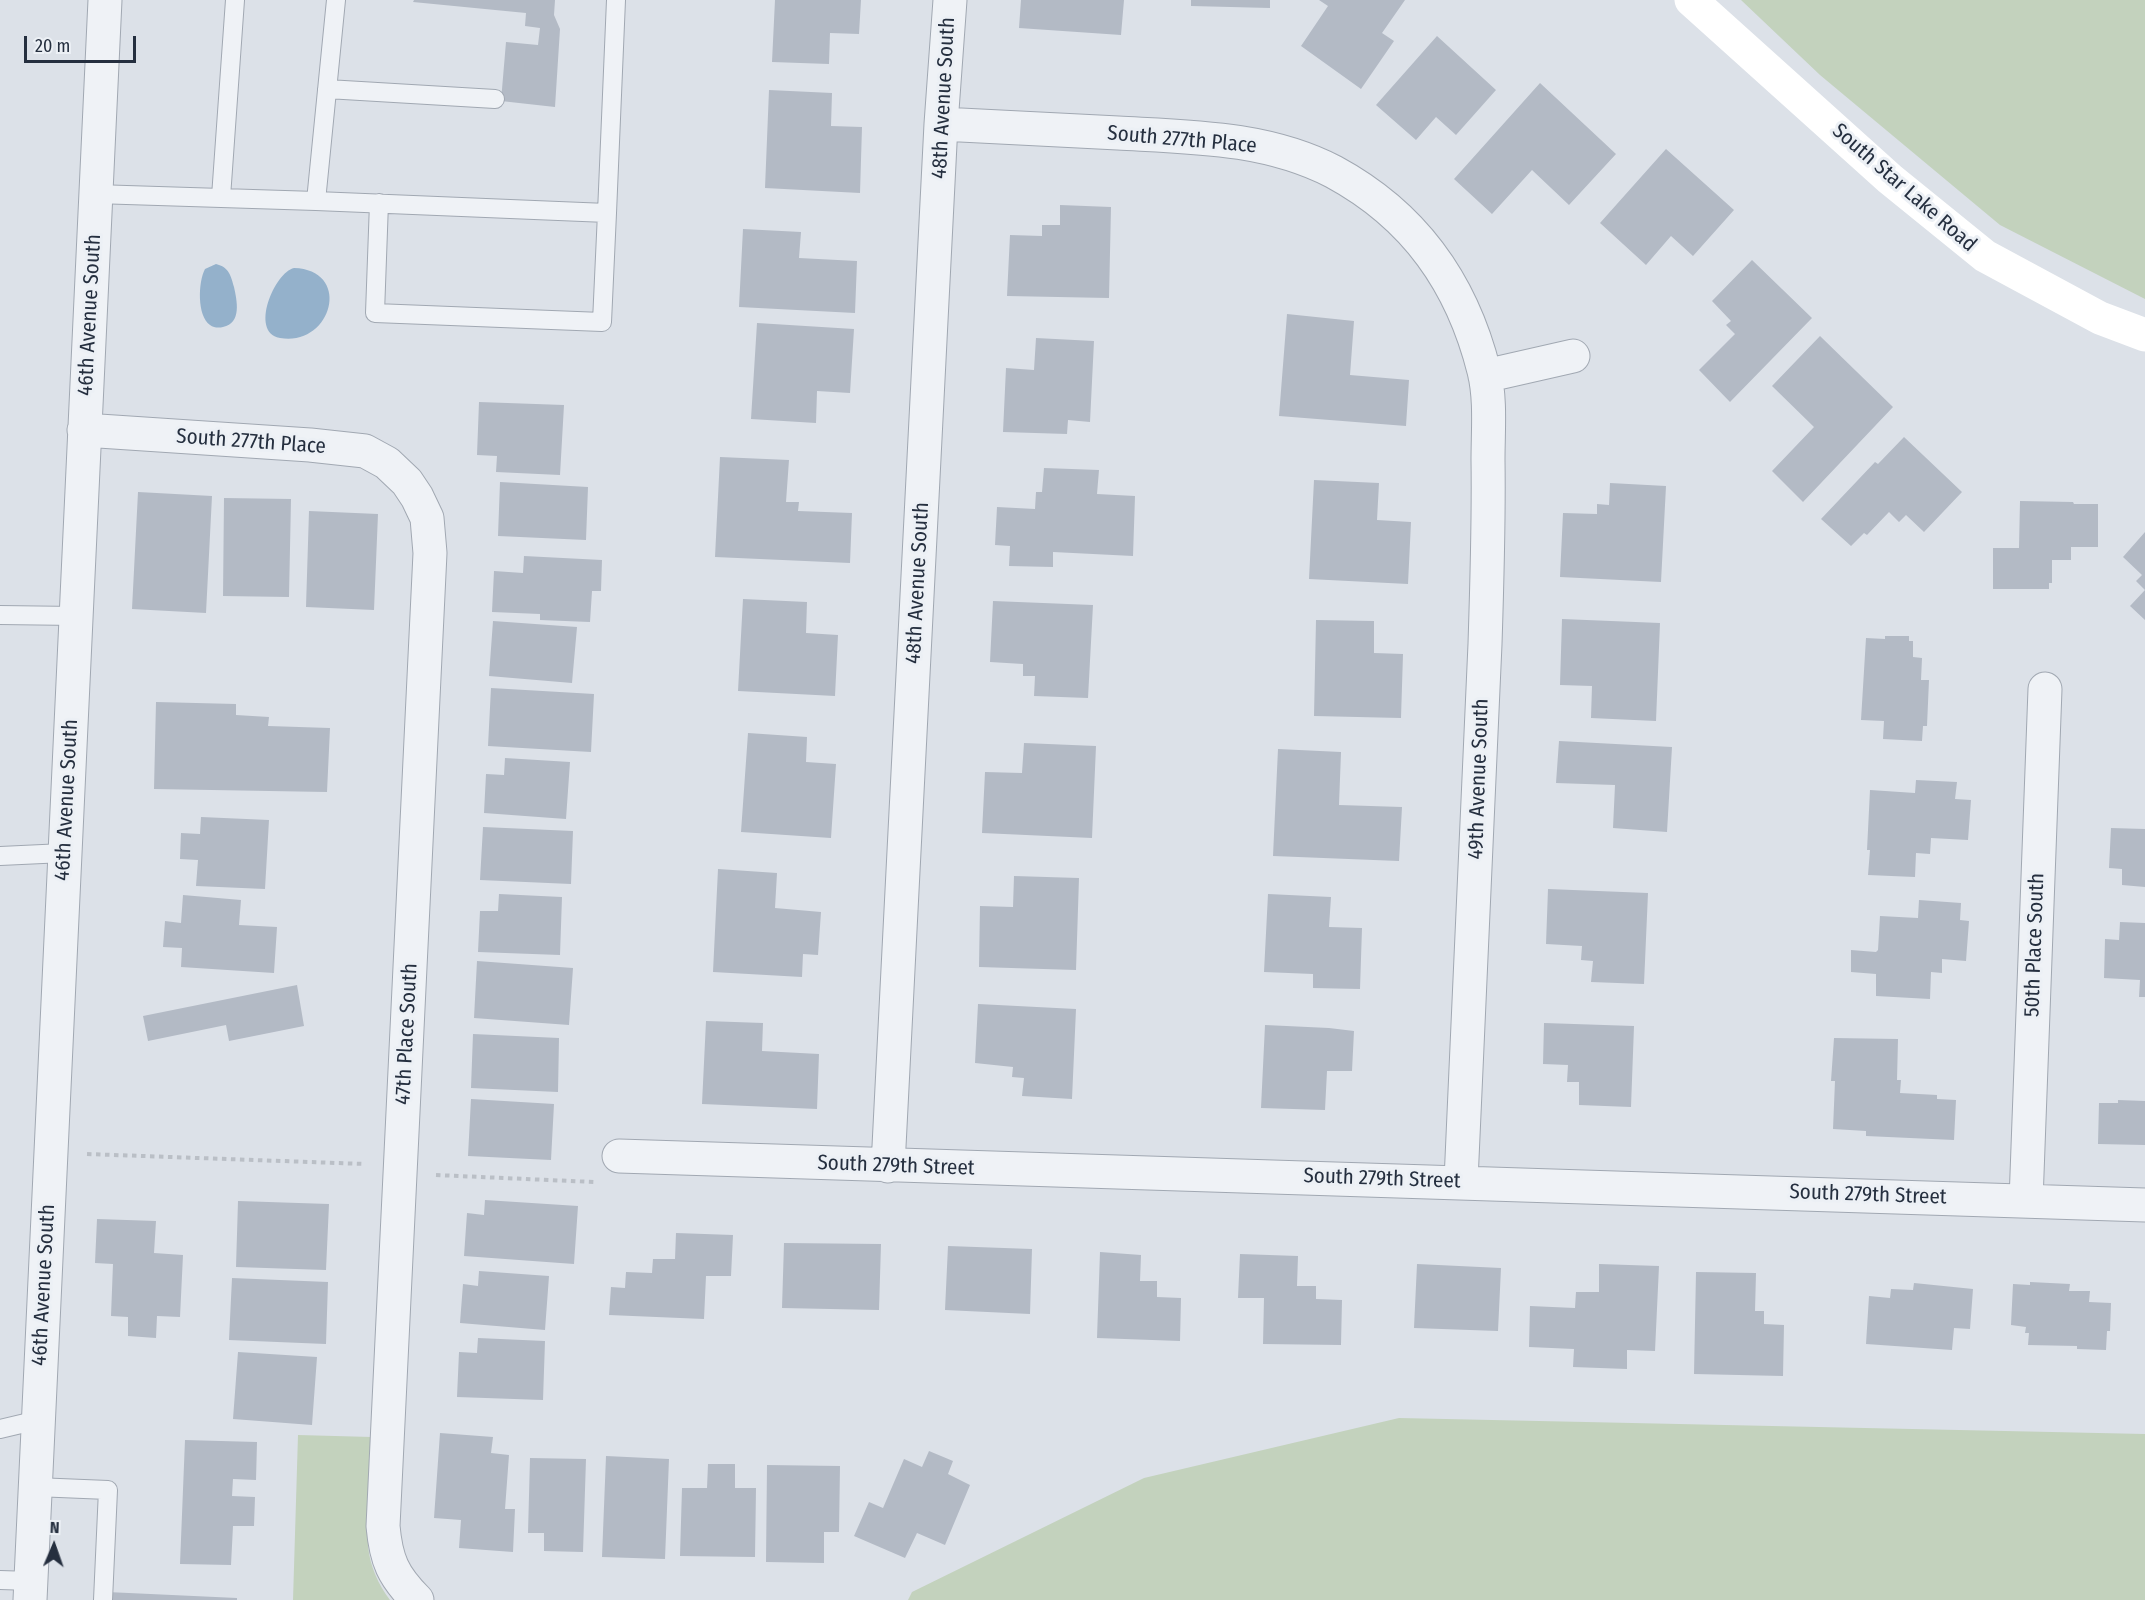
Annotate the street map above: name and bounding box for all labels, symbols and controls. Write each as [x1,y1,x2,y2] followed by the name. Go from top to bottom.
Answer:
[927,16,961,180] street label: 48th Avenue South
[27,24,140,62] scale bar
[35,35,70,57] text: 20 m
[1827,118,1981,258] street label: South Star Lake Road
[1106,121,1258,159] street label: South 277th Place
[73,234,107,396] street label: 46th Avenue South
[175,424,327,460] street label: South 277th Place
[901,501,935,665] street label: 48th Avenue South
[1464,698,1494,860] street label: 49th Avenue South
[50,719,84,881] street label: 46th Avenue South
[2020,872,2050,1018] street label: 50th Place South
[391,962,423,1106] street label: 47th Place South
[817,1151,975,1181] street label: South 279th Street
[1303,1164,1461,1194] street label: South 279th Street
[1789,1180,1947,1210] street label: South 279th Street
[27,1204,61,1366] street label: 46th Avenue South
[24,1516,84,1576] north arrow
[50,1518,60,1537] text: N

